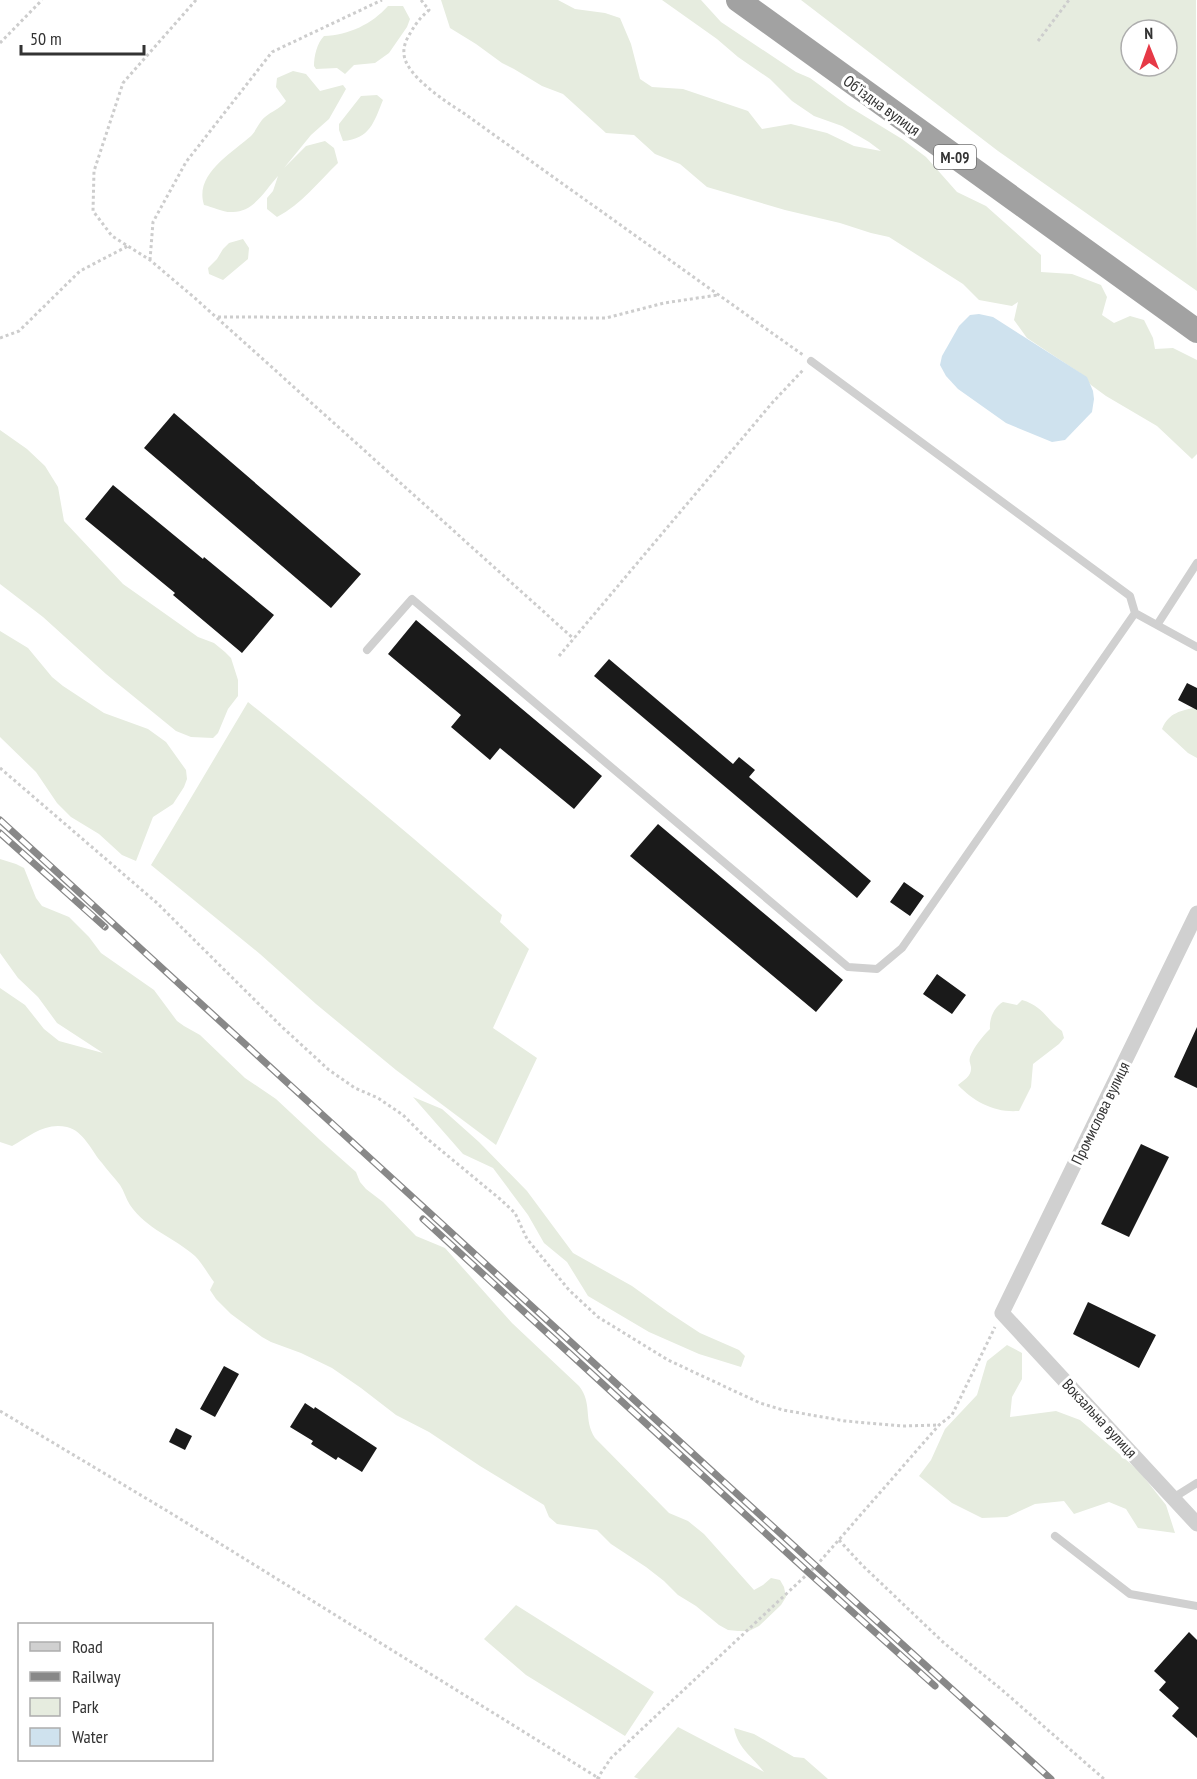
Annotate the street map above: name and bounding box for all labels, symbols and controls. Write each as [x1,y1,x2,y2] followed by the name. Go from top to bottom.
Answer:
[21,18,144,56] scale bar
[1119,18,1179,78] north arrow
[1144,23,1153,43] text: N
[30,27,62,50] text: 50 m
[840,70,924,140] street label: Обʼїздна вулиця
[934,145,976,169] road number: М-09
[1066,1058,1134,1168] street label: Промислова вулиця
[1058,1374,1142,1462] street label: Вокзальна вулиця
[18,1623,213,1761] legend
[72,1635,103,1658] text: Road
[72,1665,121,1688] text: Railway
[72,1695,99,1718] text: Park
[72,1725,108,1748] text: Water

